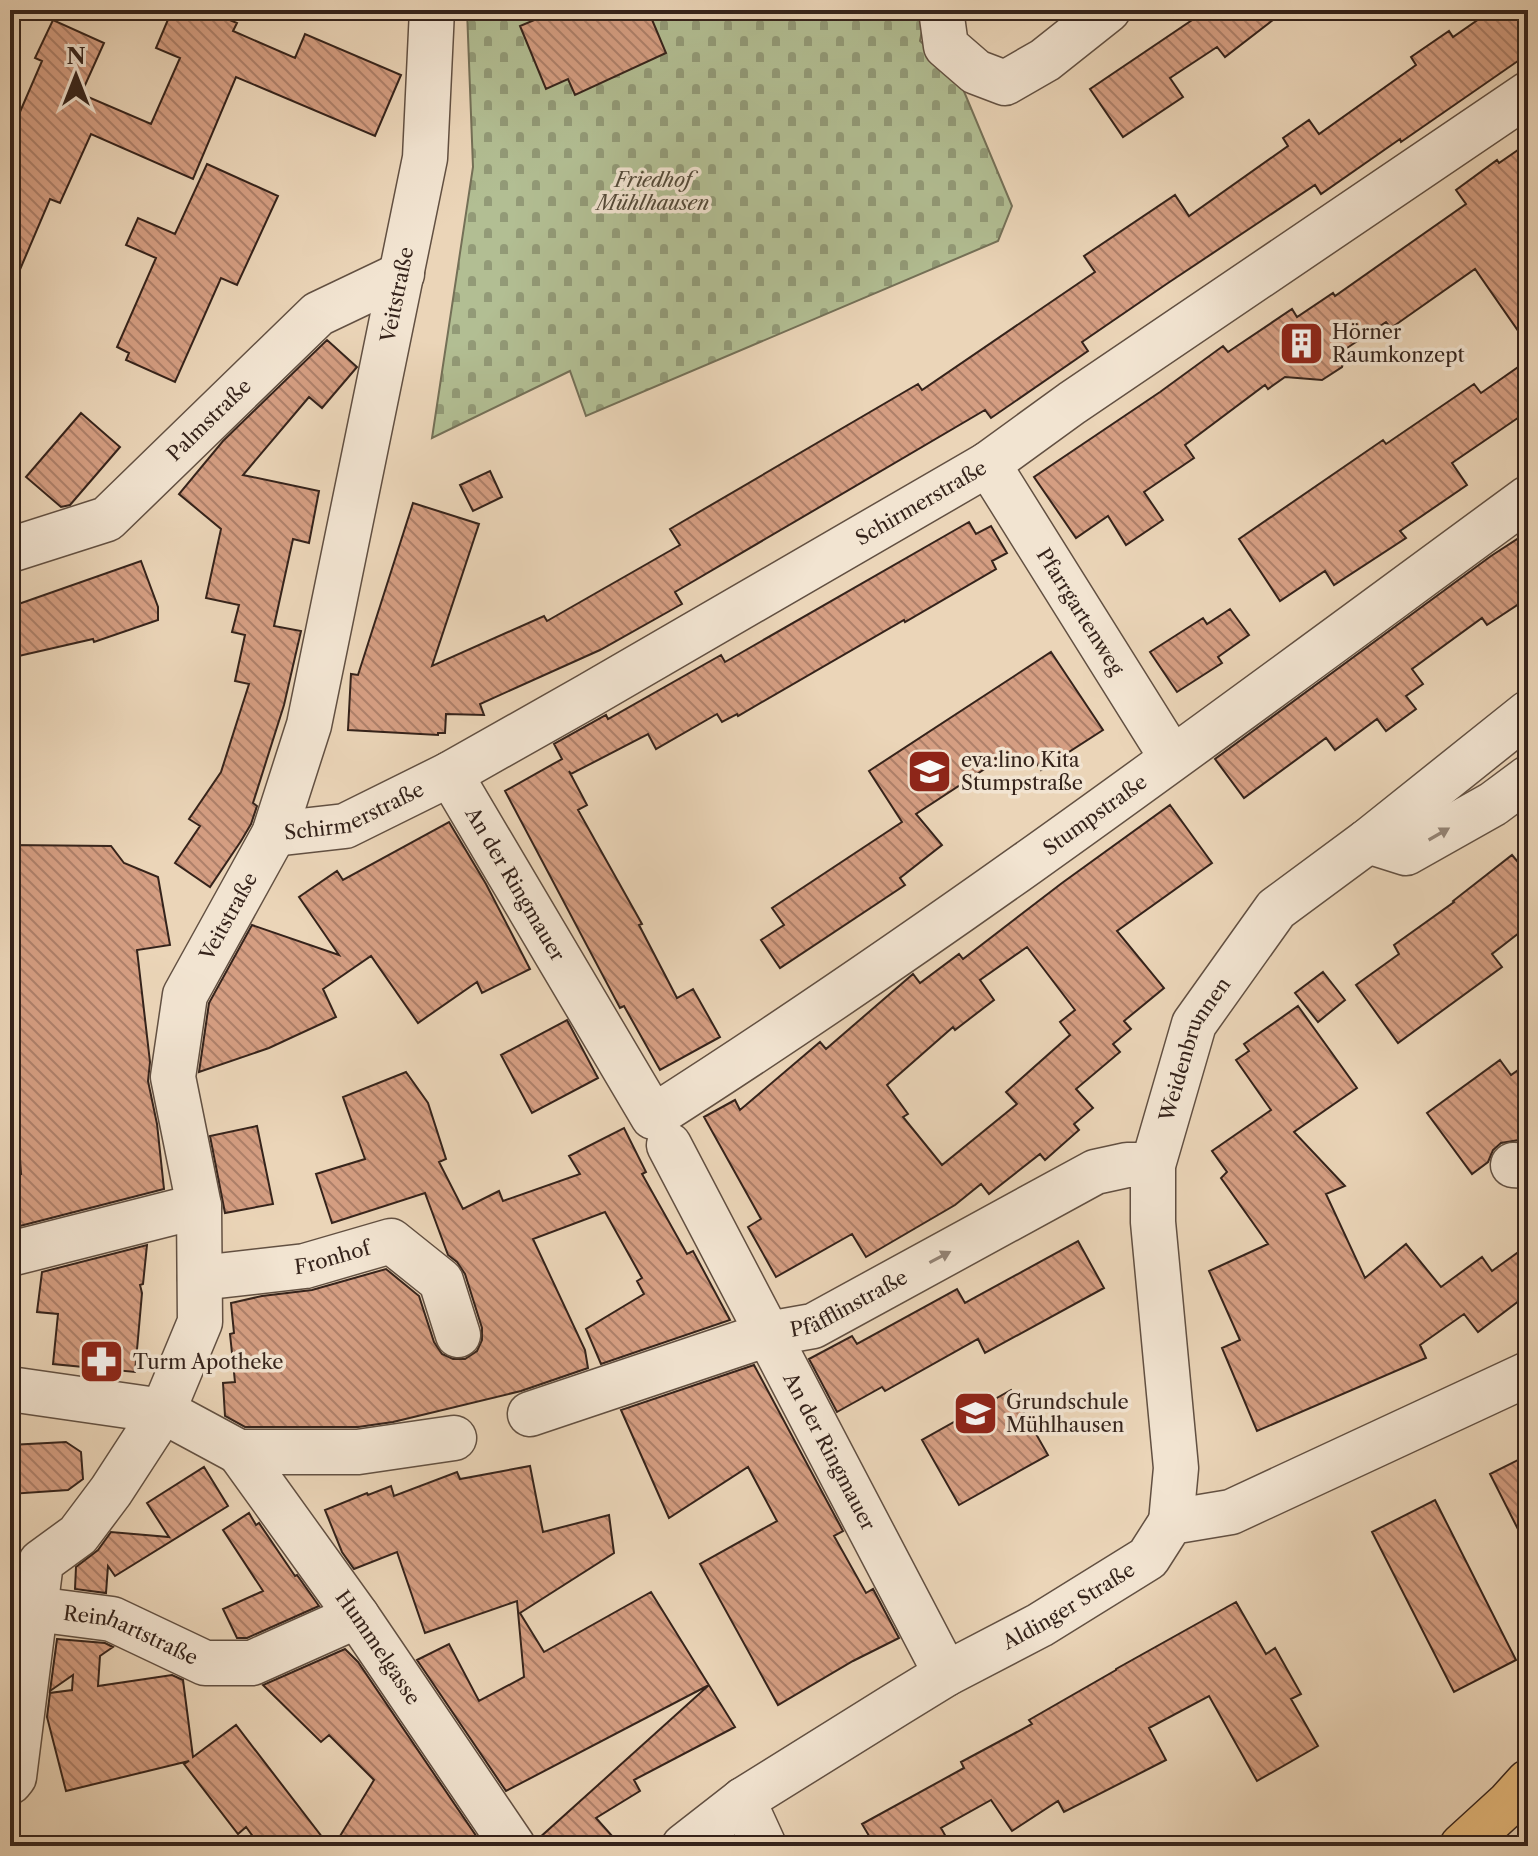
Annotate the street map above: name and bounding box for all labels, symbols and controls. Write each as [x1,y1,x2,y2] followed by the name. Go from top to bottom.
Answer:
[36,36,116,116] north arrow
[66,43,86,70] text: N
[595,168,709,215] park label: Friedhof Mühlhausen
[375,245,419,345] street label: Veitstraße
[1277,320,1325,368] building icon: Hörner Raumkonzept
[1332,320,1465,367] place label: Hörner Raumkonzept
[162,374,256,466] street label: Palmstraße
[851,456,991,550] street label: Schirmerstraße
[1032,544,1129,680] street label: Pfarrgartenweg
[906,747,954,795] school or university icon: eva:lino Kita Stumpstraße
[961,748,1083,795] place label: eva:lino Kita Stumpstraße
[1038,769,1152,860] street label: Stumpstraße
[283,777,428,845] street label: Schirmerstraße
[460,802,570,966] street label: An der Ringmauer
[1428,827,1450,841] one-way arrow
[194,868,262,965] street label: Veitstraße
[1154,972,1236,1125] street label: Weidenbrunnen
[293,1235,376,1279] street label: Fronhof
[928,1251,951,1264] one-way arrow
[788,1265,911,1342] street label: Pfäfflinstraße
[78,1338,126,1386] pharmacy icon: Turm Apotheke
[133,1350,283,1374] place label: Turm Apotheke
[778,1368,881,1535] street label: An der Ringmauer
[951,1389,999,1437] school or university icon: Grundschule Mühlhausen
[1006,1390,1129,1437] place label: Grundschule Mühlhausen
[998,1557,1139,1655] street label: Aldinger Straße
[331,1586,426,1709] street label: Hummelgasse
[62,1601,202,1670] street label: Reinhartstraße

